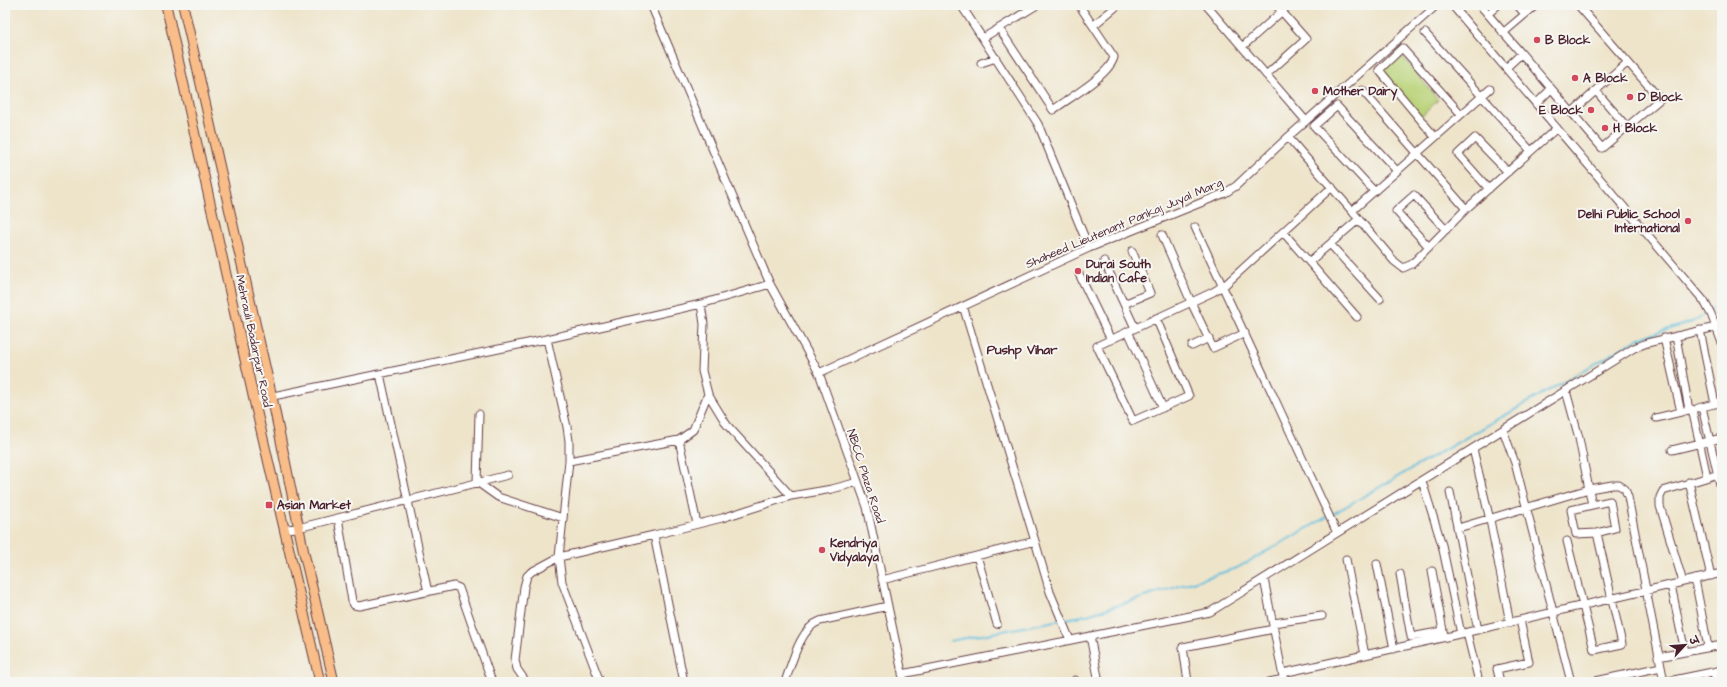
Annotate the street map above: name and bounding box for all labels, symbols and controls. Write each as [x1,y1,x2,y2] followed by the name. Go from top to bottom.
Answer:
[1545,32,1591,49] place label: B Block
[1532,35,1542,45] marker: B Block
[1583,70,1628,87] place label: A Block
[1570,73,1580,83] marker: A Block
[1323,83,1398,101] place label: Mother Dairy
[1310,86,1320,96] marker: Mother Dairy
[1638,89,1683,106] place label: D Block
[1625,92,1635,102] marker: D Block
[1539,102,1584,119] place label: E Block
[1586,105,1596,115] marker: E Block
[1613,120,1658,137] place label: H Block
[1600,123,1610,133] marker: H Block
[1023,174,1226,274] street label: Shaheed Lieutenant Pankaj Juyal Marg
[1578,206,1680,237] place label: Delhi Public School International
[1683,216,1693,226] marker: Delhi Public School International
[1086,256,1152,287] place label: Durai South Indian Cafe
[1073,266,1083,276] marker: Durai South Indian Cafe
[231,273,276,409] street label: Mehrauli Badarpur Road
[987,341,1058,360] district label: Pushp Vihar
[842,427,889,525] street label: NBCC Plaza Road
[277,497,351,514] place label: Asian Market
[264,500,274,510] marker: Asian Market
[829,535,880,567] place label: Kendriya Vidyalaya
[817,545,827,555] marker: Kendriya Vidyalaya
[1665,625,1705,665] north arrow
[1685,633,1703,649] text: उ

